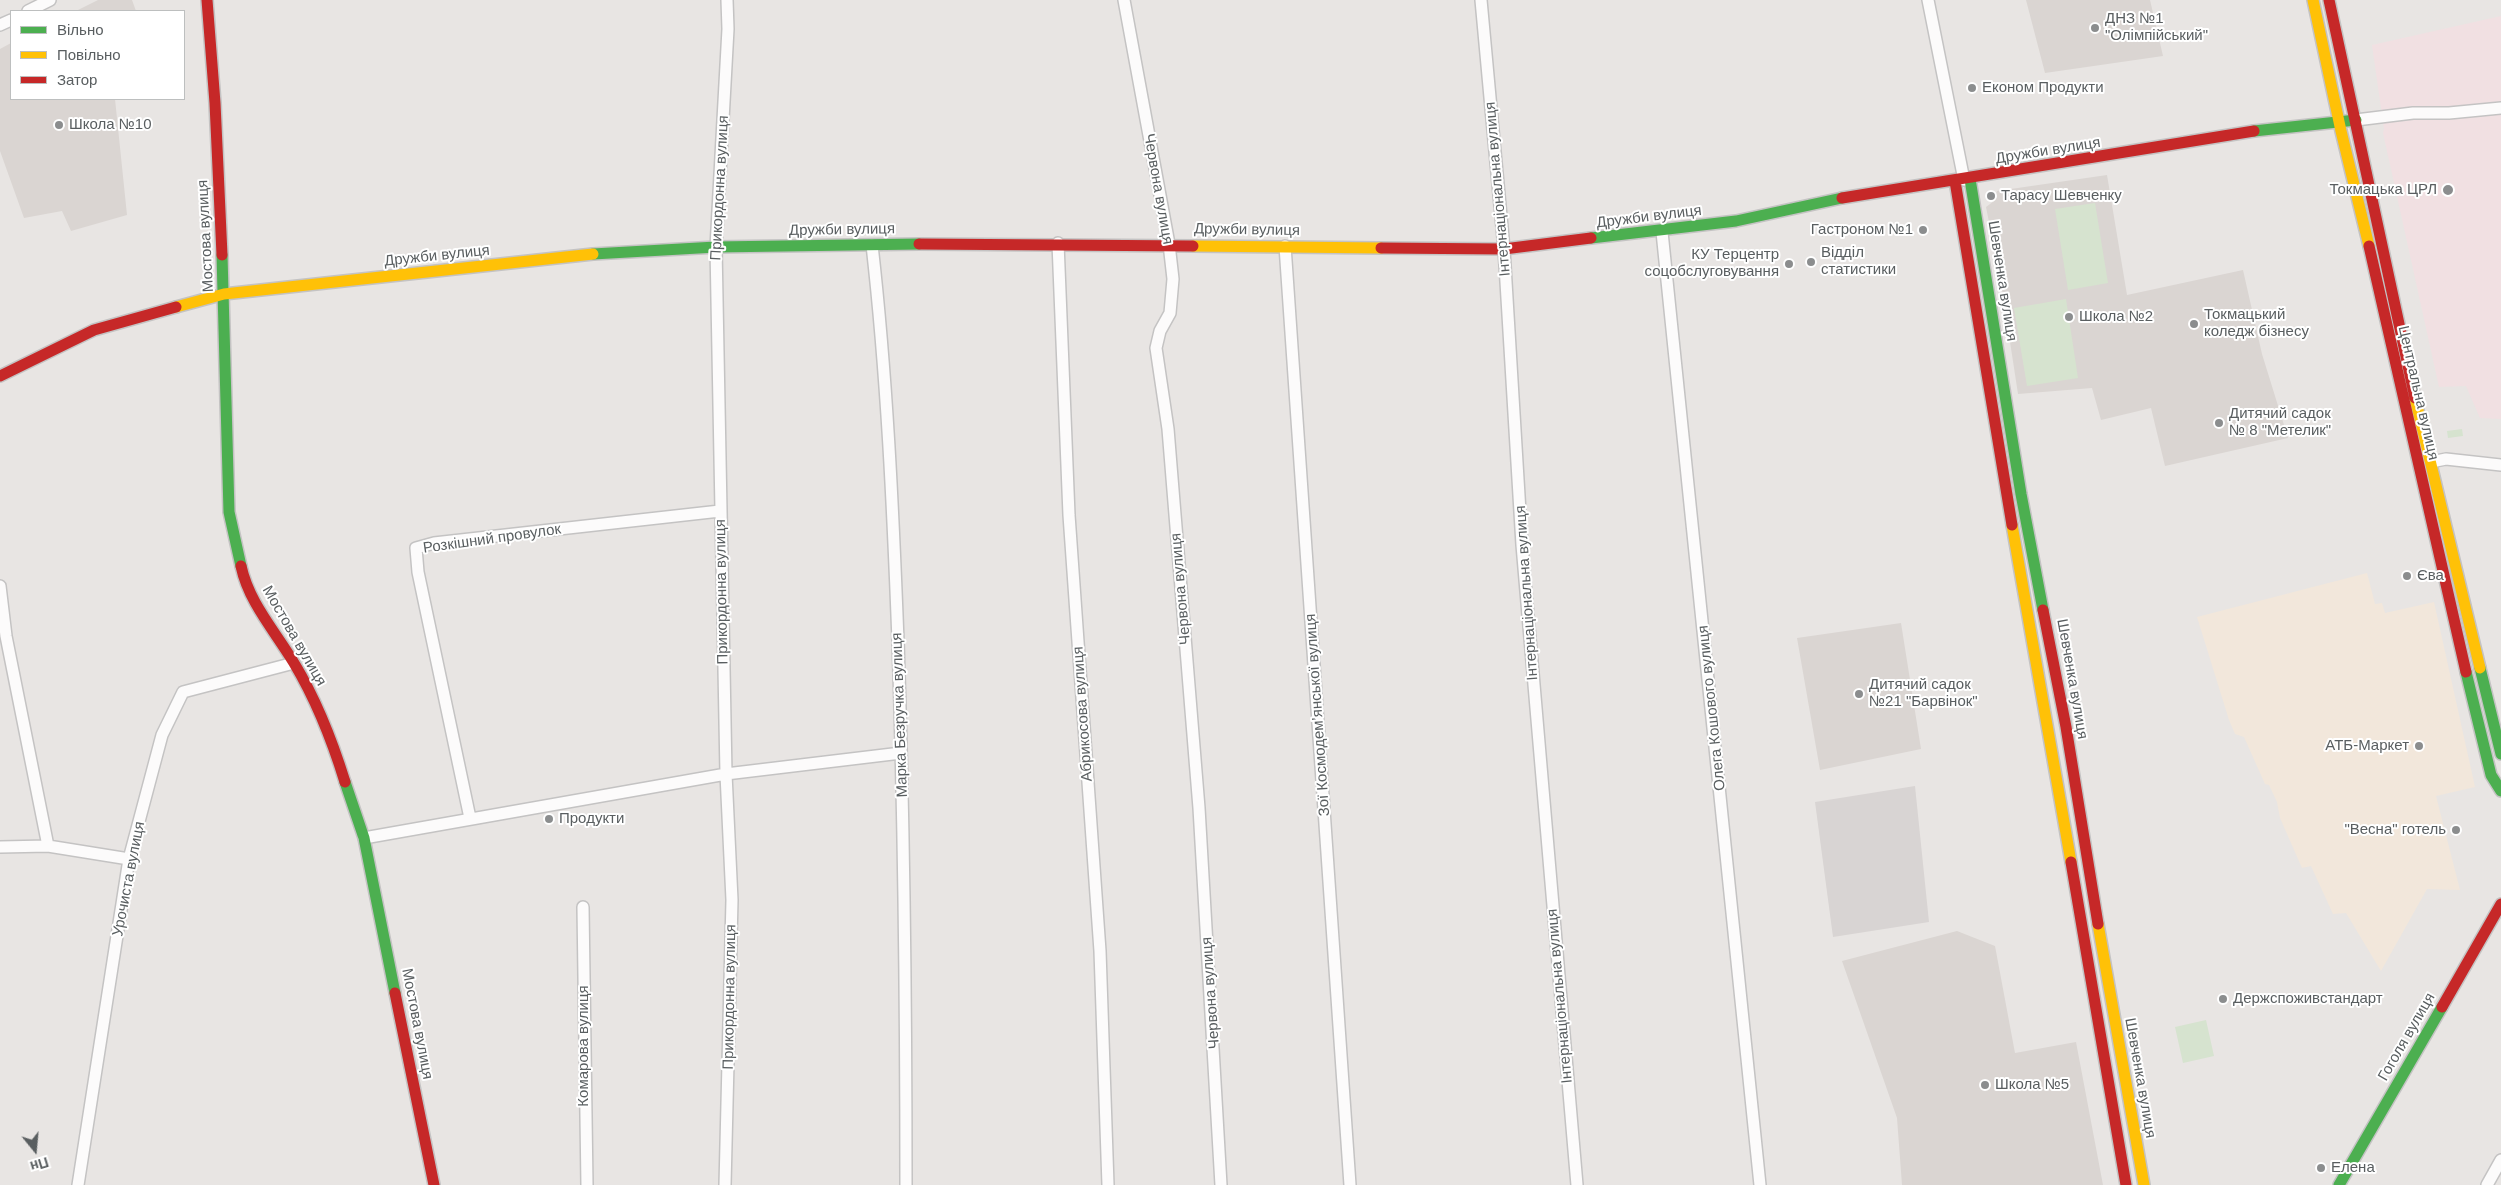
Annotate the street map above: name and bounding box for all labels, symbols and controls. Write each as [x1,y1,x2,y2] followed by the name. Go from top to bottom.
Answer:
[10,10,185,100] legend
[2105,10,2208,45] place label: ДНЗ №1 "Олімпійський"
[57,21,104,38] text: Вільно
[2089,22,2101,34] marker: ДНЗ №1 "Олімпійський"
[57,46,121,63] text: Повільно
[57,71,97,88] text: Затор
[1982,79,2104,97] place label: Економ Продукти
[1966,82,1978,94] marker: Економ Продукти
[1481,101,1515,277] street label: Інтернаціональна вулиця
[707,115,733,261] street label: Прикордонна вулиця
[69,116,152,134] place label: Школа №10
[53,119,65,131] marker: Школа №10
[1139,132,1177,246] street label: Червона вулиця
[1994,134,2102,168] street label: Дружби вулиця
[194,179,218,293] street label: Мостова вулиця
[2330,181,2437,199] place label: Токмацька ЦРЛ
[2441,183,2455,197] marker: Токмацька ЦРЛ
[2001,187,2122,205] place label: Тарасу Шевченку
[1985,190,1997,202] marker: Тарасу Шевченку
[1595,202,1703,232] street label: Дружби вулиця
[1984,219,2020,343] street label: Шевченка вулиця
[789,220,895,240] street label: Дружби вулиця
[1194,220,1300,240] street label: Дружби вулиця
[1811,221,1913,239] place label: Гастроном №1
[1917,224,1929,236] marker: Гастроном №1
[383,242,491,270] street label: Дружби вулиця
[1821,244,1896,279] place label: Відділ статистики
[1645,246,1779,281] place label: КУ Терцентр соцобслуговування
[1805,256,1817,268] marker: Відділ статистики
[1783,258,1795,270] marker: КУ Терцентр соцобслуговування
[2204,306,2309,341] place label: Токмацький коледж бізнесу
[2079,308,2153,326] place label: Школа №2
[2063,311,2075,323] marker: Школа №2
[2188,318,2200,330] marker: Токмацький коледж бізнесу
[2394,324,2442,462] street label: Центральна вулиця
[2229,405,2331,440] place label: Дитячий садок № 8 "Метелик"
[2213,417,2225,429] marker: Дитячий садок № 8 "Метелик"
[1512,505,1542,681] street label: Інтернаціональна вулиця
[712,519,732,665] street label: Прикордонна вулиця
[422,520,562,558] street label: Розкішний провулок
[1167,532,1195,646] street label: Червона вулиця
[2417,567,2444,585] place label: Єва
[2401,570,2413,582] marker: Єва
[258,583,330,689] street label: Мостова вулиця
[1302,613,1334,817] street label: Зої Космодем’янської вулиця
[2053,617,2091,741] street label: Шевченка вулиця
[1694,624,1730,792] street label: Олега Кошового вулиця
[888,632,912,798] street label: Марка Безручка вулиця
[1069,646,1097,782] street label: Абрикосова вулиця
[1869,676,1978,711] place label: Дитячий садок №21 "Барвінок"
[1853,688,1865,700] marker: Дитячий садок №21 "Барвінок"
[2325,737,2409,755] place label: АТБ-Маркет
[2413,740,2425,752] marker: АТБ-Маркет
[559,810,624,828] place label: Продукти
[543,813,555,825] marker: Продукти
[109,820,149,938] street label: Урочиста вулиця
[2344,821,2446,839] place label: "Весна" готель
[2450,824,2462,836] marker: "Весна" готель
[1543,908,1577,1084] street label: Інтернаціональна вулиця
[720,924,740,1070] street label: Прикордонна вулиця
[1198,936,1224,1050] street label: Червона вулиця
[397,967,437,1081] street label: Мостова вулиця
[575,985,593,1107] street label: Комарова вулиця
[2233,990,2383,1008] place label: Держспоживстандарт
[2375,990,2439,1084] street label: Гоголя вулиця
[2217,993,2229,1005] marker: Держспоживстандарт
[2121,1016,2159,1140] street label: Шевченка вулиця
[1995,1076,2069,1094] place label: Школа №5
[1979,1079,1991,1091] marker: Школа №5
[10,1125,60,1175] north arrow
[28,1154,51,1175] text: Пн
[2331,1159,2375,1177] place label: Елена
[2315,1162,2327,1174] marker: Елена

